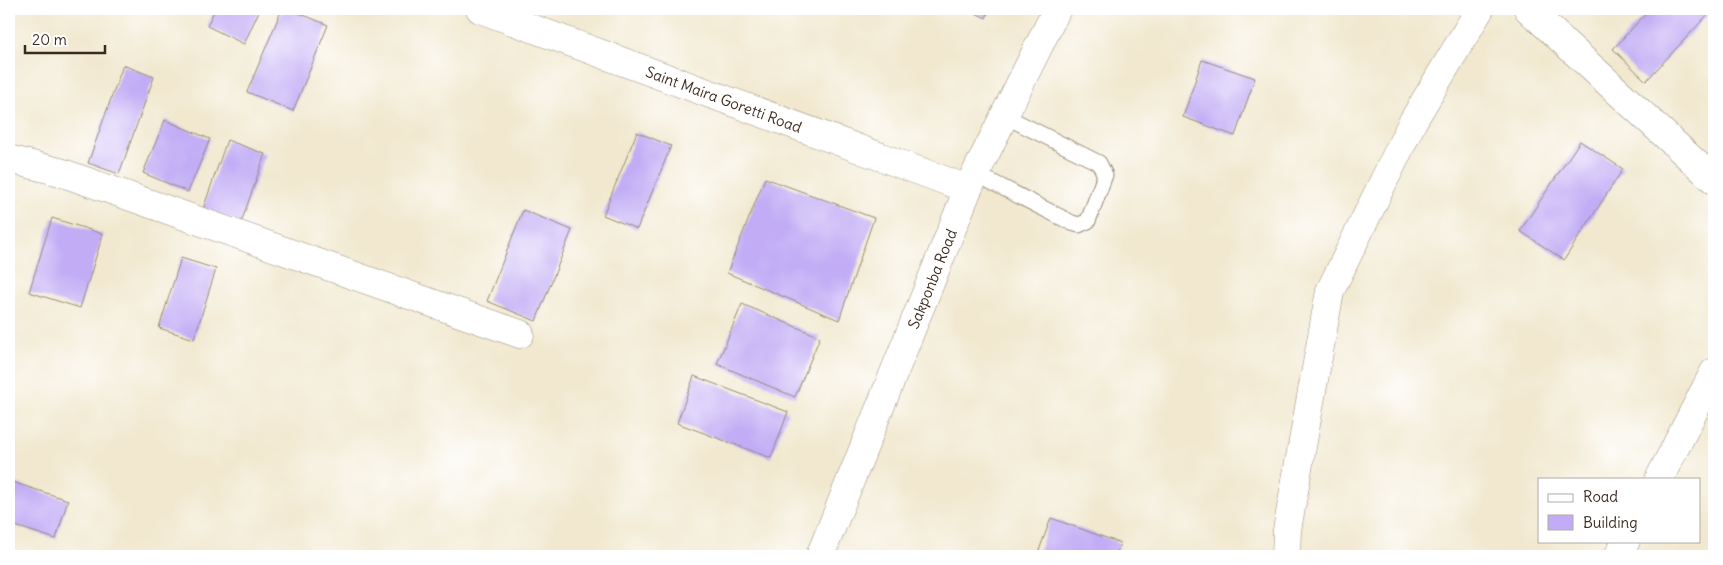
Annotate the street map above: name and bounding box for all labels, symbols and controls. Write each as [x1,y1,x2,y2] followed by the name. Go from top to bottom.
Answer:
[25,22,105,54] scale bar
[32,30,67,49] text: 20 m
[643,62,805,136] street label: Saint Maira Goretti Road
[903,226,961,331] street label: Sakponba Road
[1538,478,1700,542] legend
[1583,487,1618,506] text: Road
[1583,513,1638,532] text: Building

